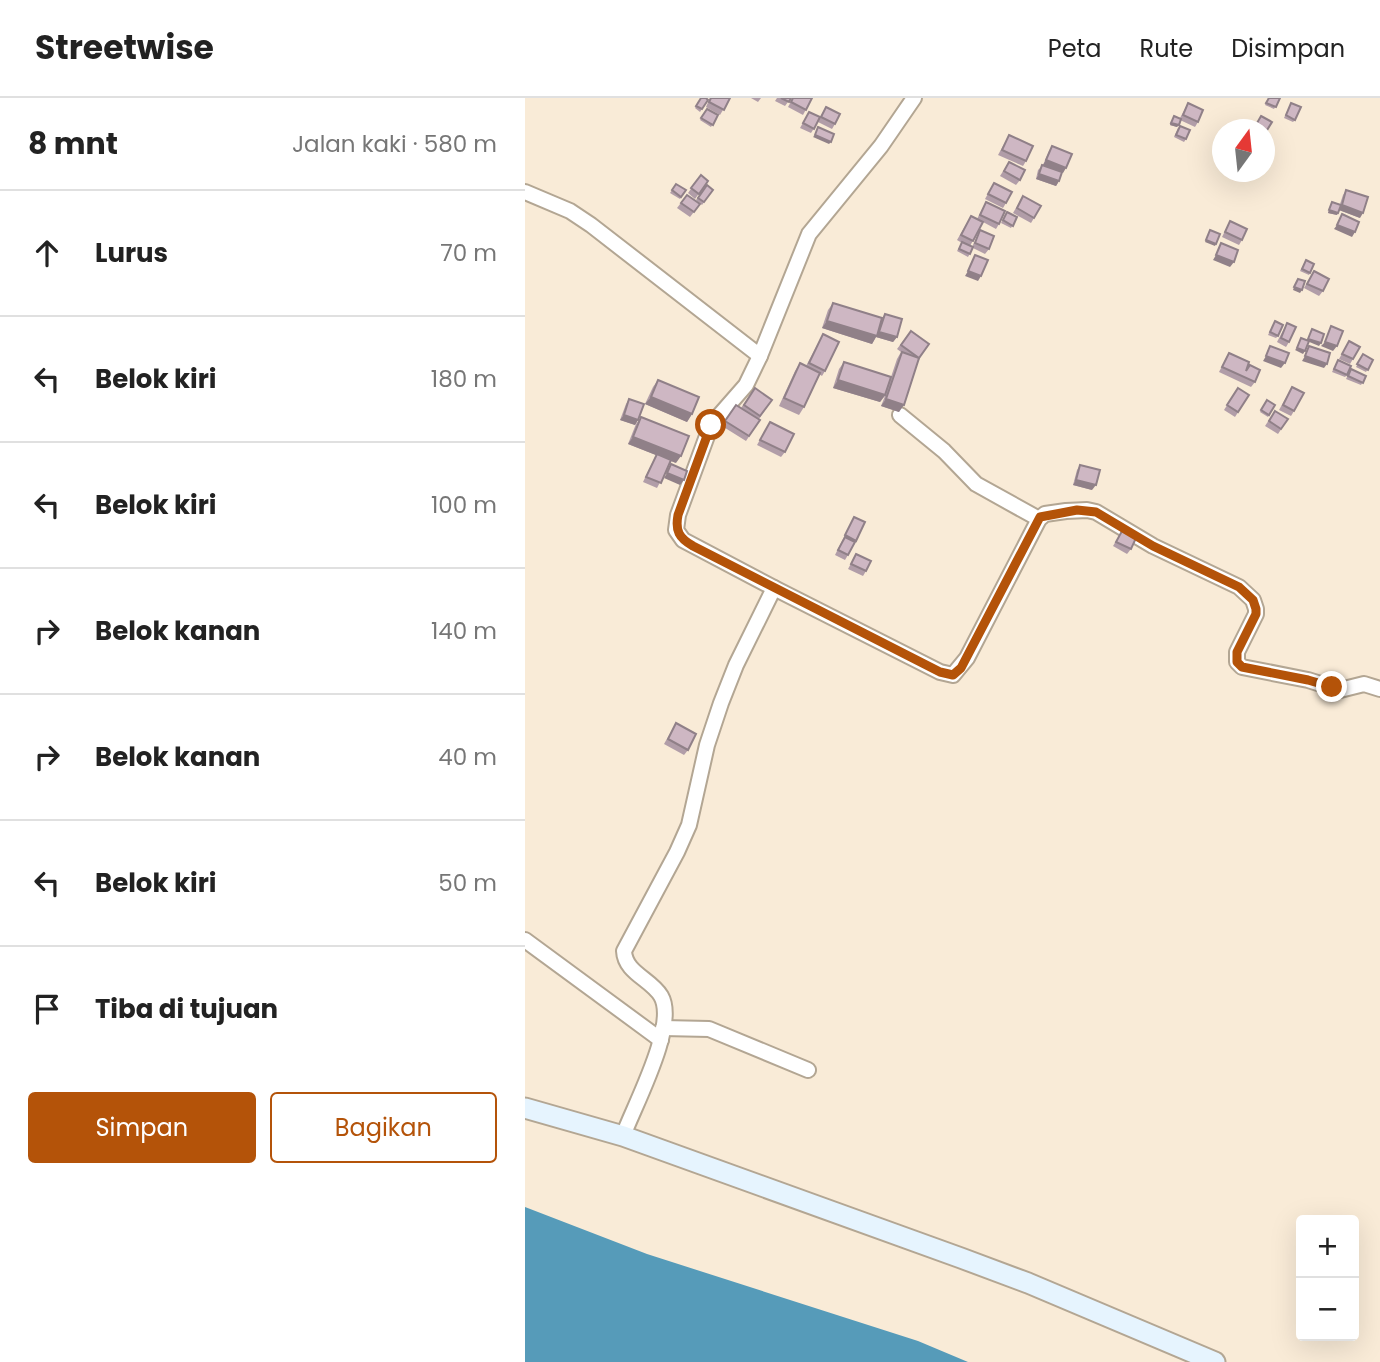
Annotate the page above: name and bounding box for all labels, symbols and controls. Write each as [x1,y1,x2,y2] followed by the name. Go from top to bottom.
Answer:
[35,24,214,71] text: Streetwise
[1048,32,1102,65] text: Peta
[1140,32,1193,65] text: Rute
[1231,32,1345,65] text: Disimpan
[1212,119,1275,182] north arrow
[28,122,118,165] text: 8 mnt
[292,128,497,160] text: Jalan kaki · 580 m
[28,234,66,272] icon: ahead
[95,235,168,271] text: Lurus
[440,237,497,269] text: 70 m
[28,360,66,398] icon: left
[95,361,217,397] text: Belok kiri
[431,363,497,395] text: 180 m
[695,409,726,440] route start
[28,486,66,524] icon: left
[95,487,217,523] text: Belok kiri
[431,489,497,521] text: 100 m
[28,612,66,650] icon: right
[95,613,260,649] text: Belok kanan
[431,615,497,647] text: 140 m
[1316,671,1347,702] route end
[28,738,66,776] icon: right
[95,739,260,775] text: Belok kanan
[438,741,497,773] text: 40 m
[28,864,66,902] icon: left
[95,865,217,901] text: Belok kiri
[438,867,497,899] text: 50 m
[28,990,66,1028] icon: arrive
[95,991,278,1027] text: Tiba di tujuan
[28,1092,256,1163] button: Simpan
[270,1092,497,1163] button: Bagikan
[1296,1215,1359,1341] map controls
[1296,1215,1359,1278] button: +
[1296,1278,1359,1341] button: −

